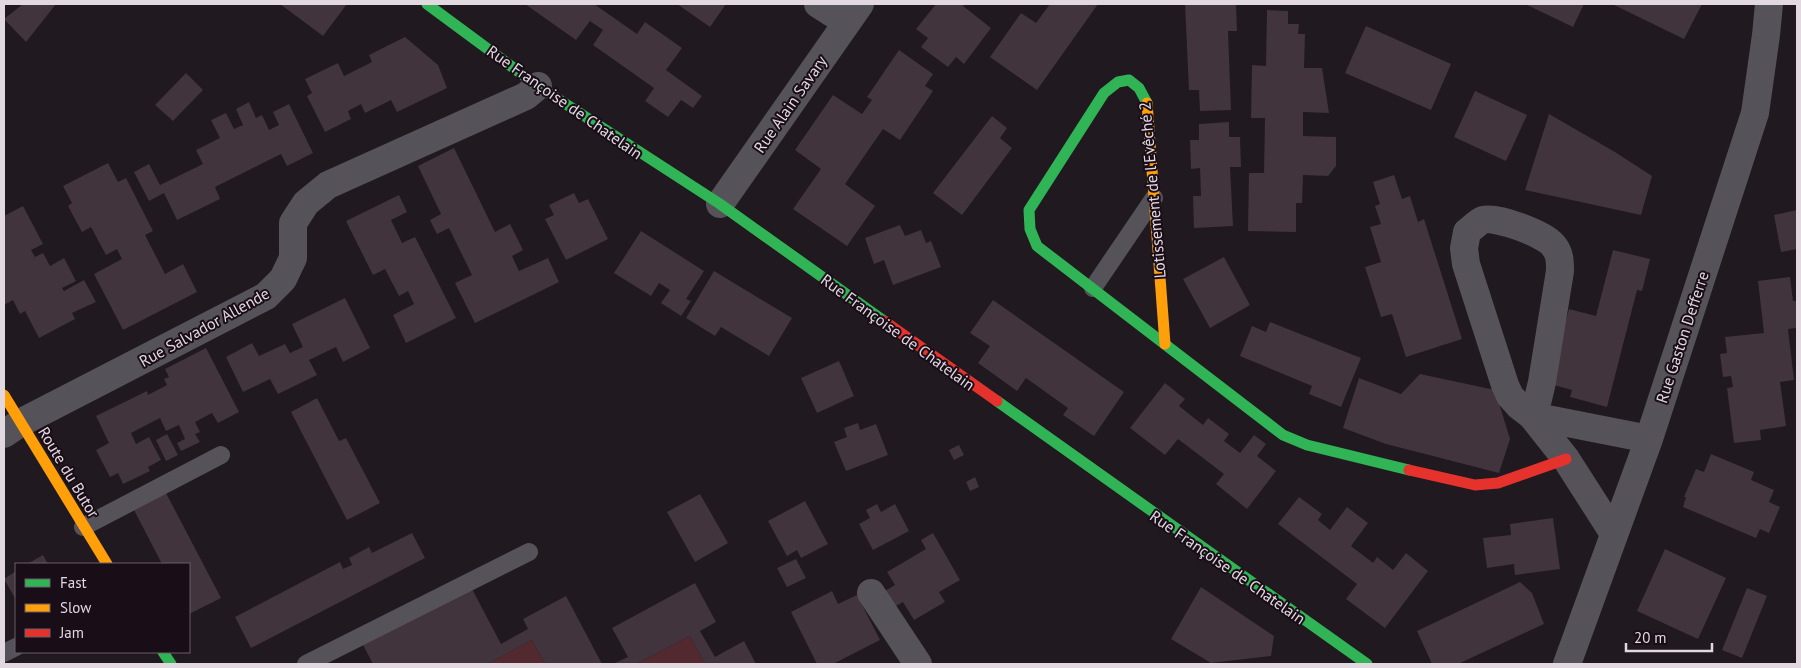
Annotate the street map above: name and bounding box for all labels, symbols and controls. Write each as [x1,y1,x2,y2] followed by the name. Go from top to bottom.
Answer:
[483,41,647,163] street label: Rue Françoise de Chatelain
[749,51,831,156] street label: Rue Alain Savary
[1134,101,1170,279] street label: Lotissement de l'Evêché 2
[817,269,979,395] street label: Rue Françoise de Chatelain
[1651,269,1713,405] street label: Rue Gaston Defferre
[135,283,273,371] street label: Rue Salvador Allende
[34,423,104,521] street label: Route du Butor
[1146,506,1310,628] street label: Rue Françoise de Chatelain
[15,563,190,653] legend
[60,573,87,592] text: Fast
[60,598,91,617] text: Slow
[1626,620,1712,652] scale bar
[59,623,84,642] text: Jam
[1634,628,1667,647] text: 20 m

